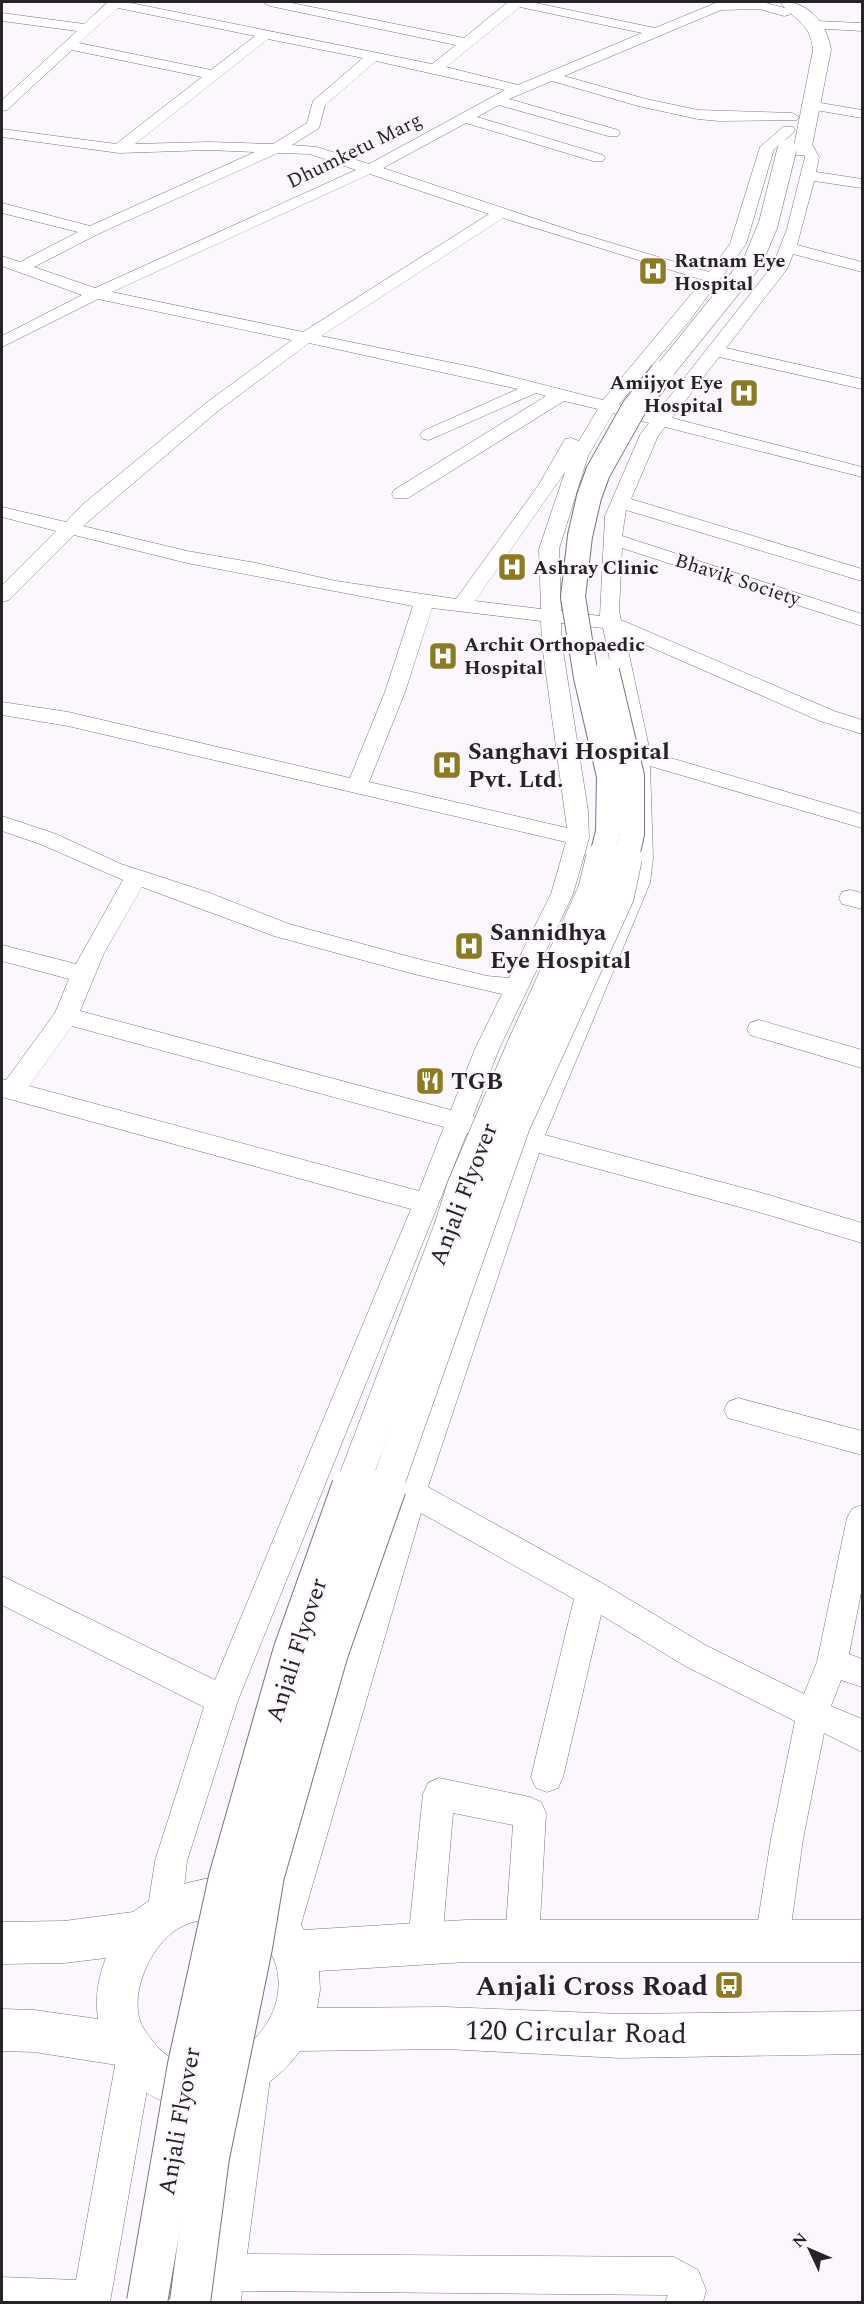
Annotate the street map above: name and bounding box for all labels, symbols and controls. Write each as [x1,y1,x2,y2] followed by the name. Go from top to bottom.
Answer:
[282,105,427,197] street label: Dhumketu Marg
[674,246,786,299] place label: Ratnam Eye Hospital
[637,255,669,287] hospital icon: Ratnam Eye Hospital
[610,368,723,421] place label: Amijyot Eye Hospital
[728,377,760,409] hospital icon: Amijyot Eye Hospital
[671,546,806,615] street label: Bhavik Society
[496,551,528,583] hospital icon: Ashray Clinic
[533,553,659,583] place label: Ashray Clinic
[464,630,645,683] place label: Archit Orthopaedic Hospital
[427,640,459,672] hospital icon: Archit Orthopaedic Hospital
[468,734,670,798] place label: Sanghavi Hospital Pvt. Ltd.
[431,749,463,781] hospital icon: Sanghavi Hospital Pvt. Ltd.
[490,915,631,979] place label: Sannidhya Eye Hospital
[453,930,485,962] hospital icon: Sannidhya Eye Hospital
[451,1064,503,1100] place label: TGB
[414,1065,446,1097] restaurant icon: TGB
[420,1118,508,1271] street label: Anjali Flyover
[257,1573,337,1727] street label: Anjali Flyover
[475,1965,708,2008] place label: Anjali Cross Road
[713,1969,745,2001] bus stop icon: Anjali Cross Road
[465,2009,687,2056] street label: 120 Circular Road
[149,2044,211,2198] street label: Anjali Flyover
[780,2220,840,2280] north arrow
[787,2227,813,2253] text: N

